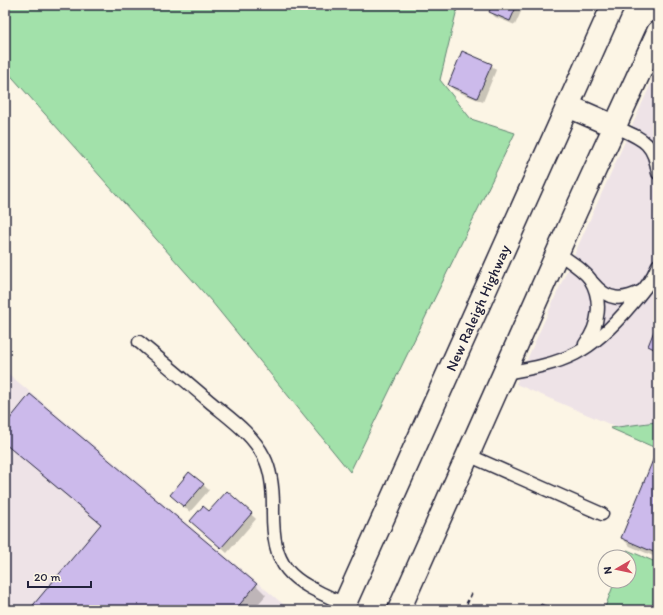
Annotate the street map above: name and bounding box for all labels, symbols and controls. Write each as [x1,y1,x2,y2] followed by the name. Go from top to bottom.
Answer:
[442,242,514,374] street label: New Raleigh Highway
[597,549,637,589] north arrow
[28,563,91,589] scale bar
[601,566,615,575] text: N
[34,570,61,584] text: 20 m

